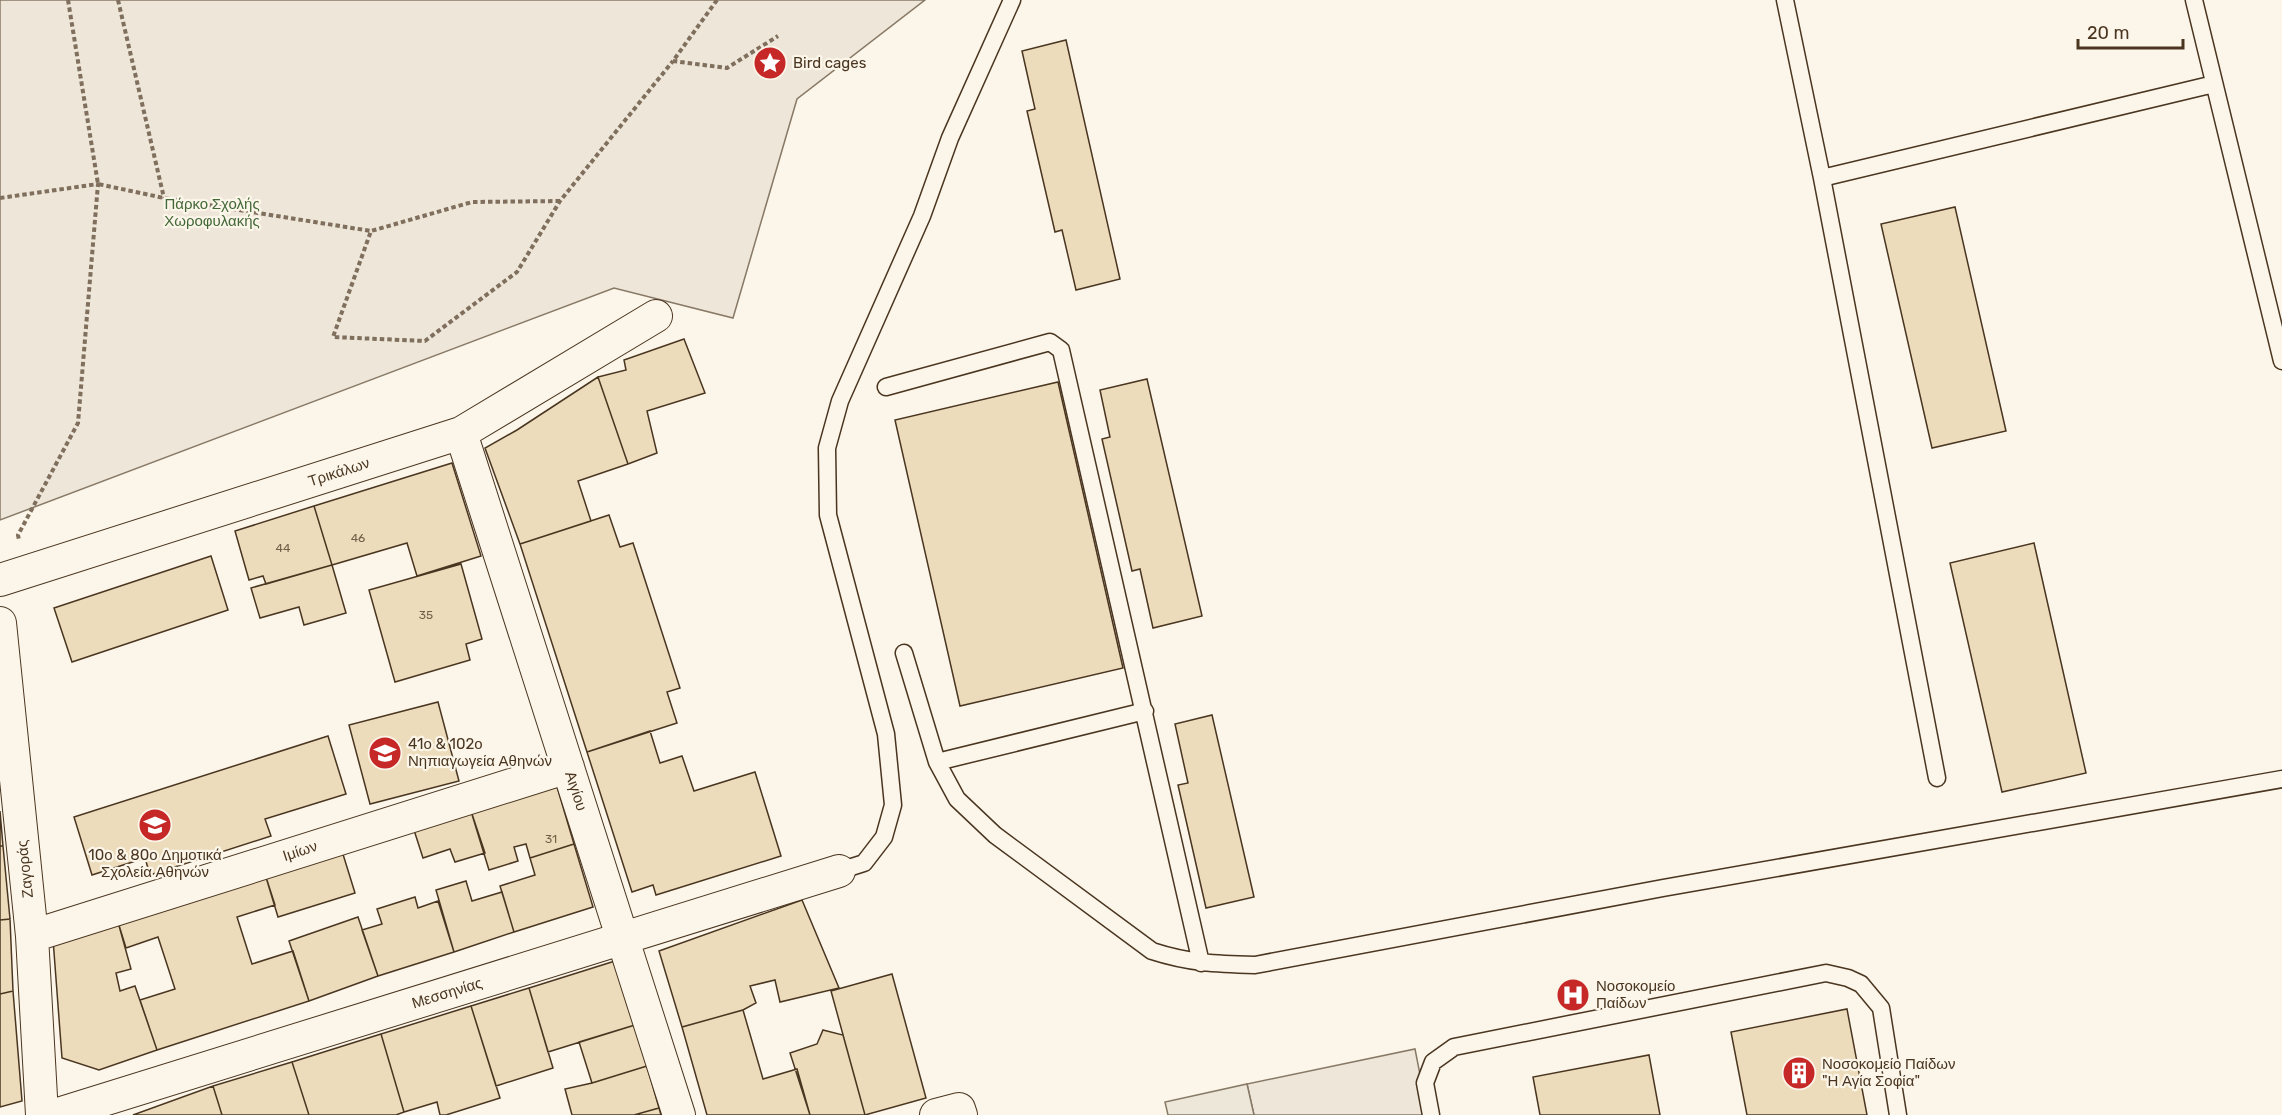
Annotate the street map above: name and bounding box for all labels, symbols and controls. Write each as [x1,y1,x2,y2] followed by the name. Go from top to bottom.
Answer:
[2078,12,2183,50] scale bar
[2087,22,2129,44] text: 20 m
[752,45,788,81] place icon: Bird cages
[793,54,867,72] place label: Bird cages
[164,195,260,230] park label: Πάρκο Σχολής Χωροφυλακής
[306,454,372,490] street label: Τρικάλων
[351,531,365,545] house number: 46
[276,541,291,555] house number: 44
[419,608,433,622] house number: 35
[367,735,403,771] school or university icon: 41ο & 102ο Νηπιαγωγεία Αθηνών
[408,735,552,770] place label: 41ο & 102ο Νηπιαγωγεία Αθηνών
[561,769,591,813] street label: Αιγίου
[137,807,173,843] school or university icon: 10ο & 80ο Δημοτικά Σχολεία Αθηνών
[545,832,557,846] house number: 31
[280,837,320,865] street label: Ιμίων
[13,839,37,899] street label: Ζαγοράς
[88,846,222,881] place label: 10ο & 80ο Δημοτικά Σχολεία Αθηνών
[410,974,484,1012] street label: Μεσσηνίας
[1555,977,1591,1013] hospital icon: Νοσοκομείο Παίδων
[1596,977,1675,1012] place label: Νοσοκομείο Παίδων
[1781,1055,1817,1091] building icon: Νοσοκομείο Παίδων "Η Αγία Σοφία"
[1822,1055,1956,1090] place label: Νοσοκομείο Παίδων "Η Αγία Σοφία"

